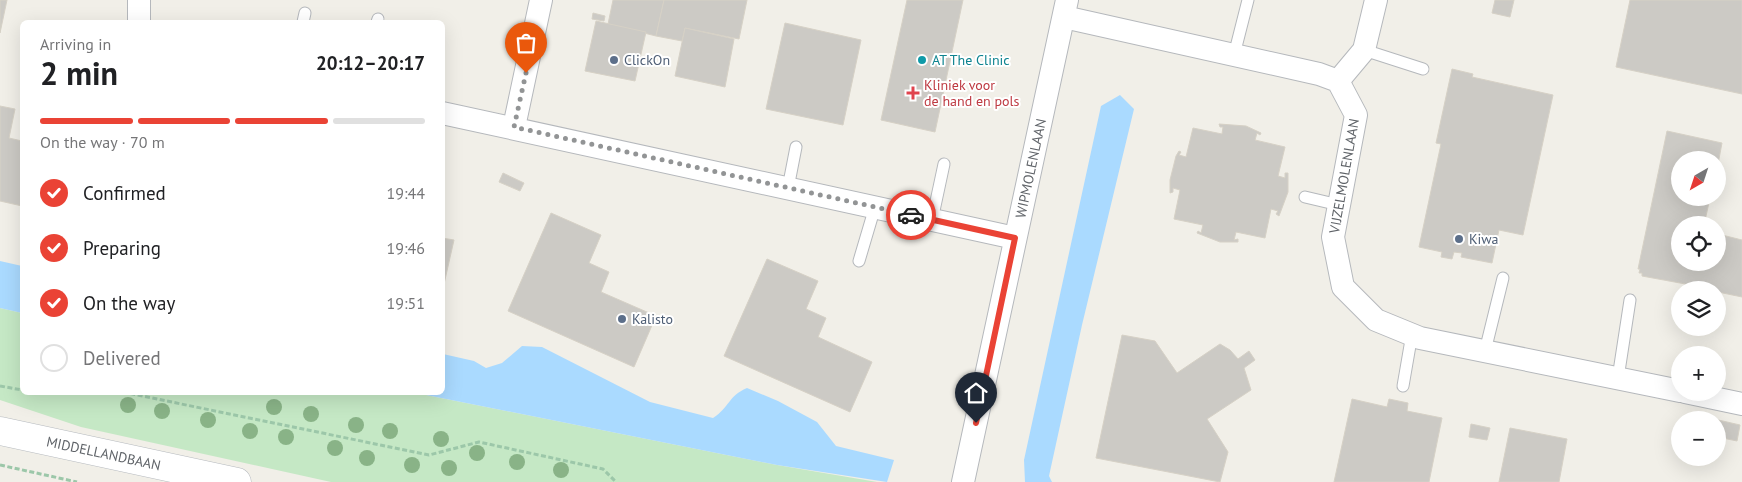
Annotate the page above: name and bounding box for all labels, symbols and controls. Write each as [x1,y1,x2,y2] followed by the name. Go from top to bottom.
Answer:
[505,22,547,73] pin
[512,29,540,57] icon: bag
[40,34,111,54] text: Arriving in
[316,51,425,75] text: 20:12–20:17
[624,51,670,69] place label: ClickOn
[932,51,1010,69] place label: AT The Clinic
[40,52,118,94] text: 2 min
[608,54,620,66] marker: ClickOn
[916,54,928,66] marker: AT The Clinic
[924,76,1020,110] place label: Kliniek voor de hand en pols
[906,86,920,100] marker: Kliniek voor de hand en pols
[1011,117,1050,220] street label: WIPMOLENLAAN
[1325,117,1363,236] street label: VIJZELMOLENLAAN
[40,132,165,152] text: On the way · 70 m
[1671,151,1726,206] north arrow
[1671,151,1726,466] map controls
[40,179,68,207] icon: check
[83,181,166,205] text: Confirmed
[387,183,425,203] text: 19:44
[886,190,936,240] courier
[897,201,925,229] icon: car
[1671,216,1726,271] button: locate
[1469,230,1499,248] place label: Kiwa
[1453,233,1465,245] marker: Kiwa
[40,234,68,262] icon: check
[83,236,161,260] text: Preparing
[387,238,425,258] text: 19:46
[1671,281,1726,336] button: layers
[40,289,68,317] icon: check
[83,291,175,315] text: On the way
[387,293,425,313] text: 19:51
[632,310,673,328] place label: Kalisto
[616,313,628,325] marker: Kalisto
[83,346,161,370] text: Delivered
[1671,346,1726,401] button: +
[955,372,997,423] pin
[962,379,990,407] icon: home
[1671,411,1726,466] button: −
[45,432,162,474] street label: MIDDELLANDBAAN

